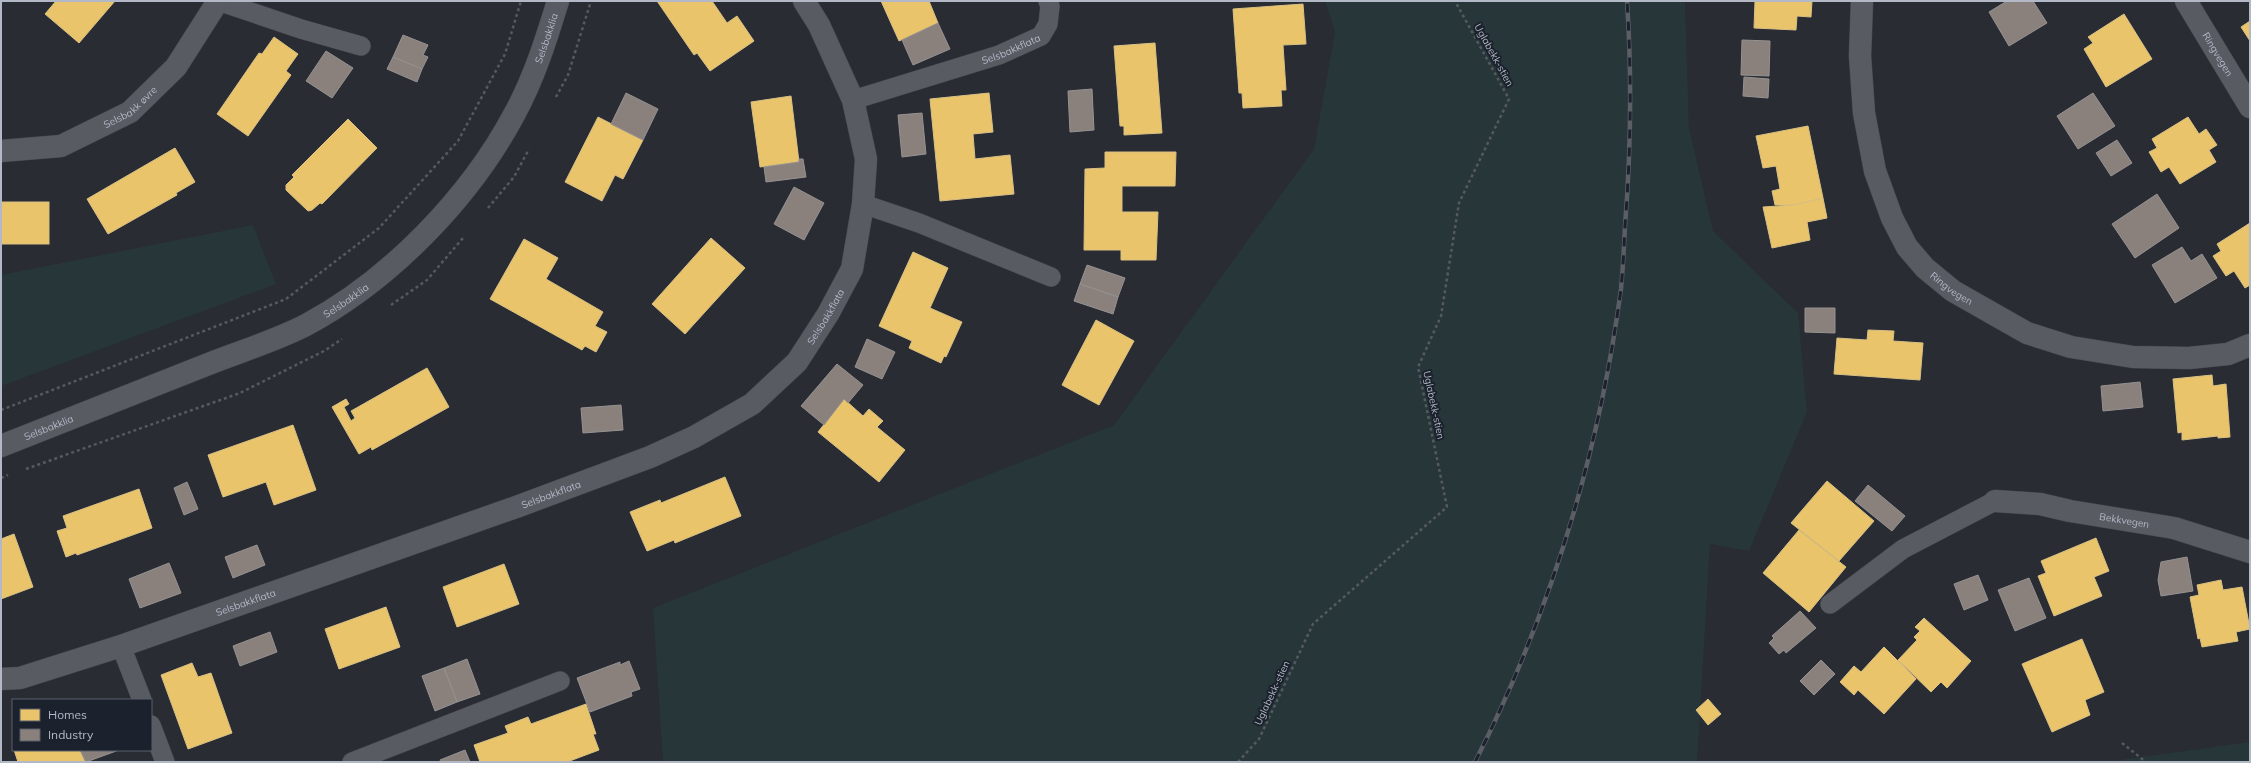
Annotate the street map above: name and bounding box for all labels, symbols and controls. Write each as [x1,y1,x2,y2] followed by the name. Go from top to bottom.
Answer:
[531,11,560,65] street label: Selsbakklia
[1471,21,1517,89] street label: Uglabekk-stien
[2200,30,2236,79] street label: Ringvegen
[980,31,1042,67] street label: Selsbakkflata
[101,83,159,131] street label: Selsbakk øvre
[1928,269,1975,308] street label: Ringvegen
[321,280,371,320] street label: Selsbakklia
[804,286,847,347] street label: Selsbakkflata
[1420,370,1448,440] street label: Uglabekk-stien
[22,412,75,443] street label: Selsbakklia
[519,477,583,511] street label: Selsbakkflata
[2098,509,2150,530] street label: Bekkvegen
[214,586,277,619] street label: Selsbakkflata
[1251,659,1293,727] street label: Uglabekk-stien
[12,699,152,751] legend
[48,707,87,722] text: Homes
[48,727,94,742] text: Industry

